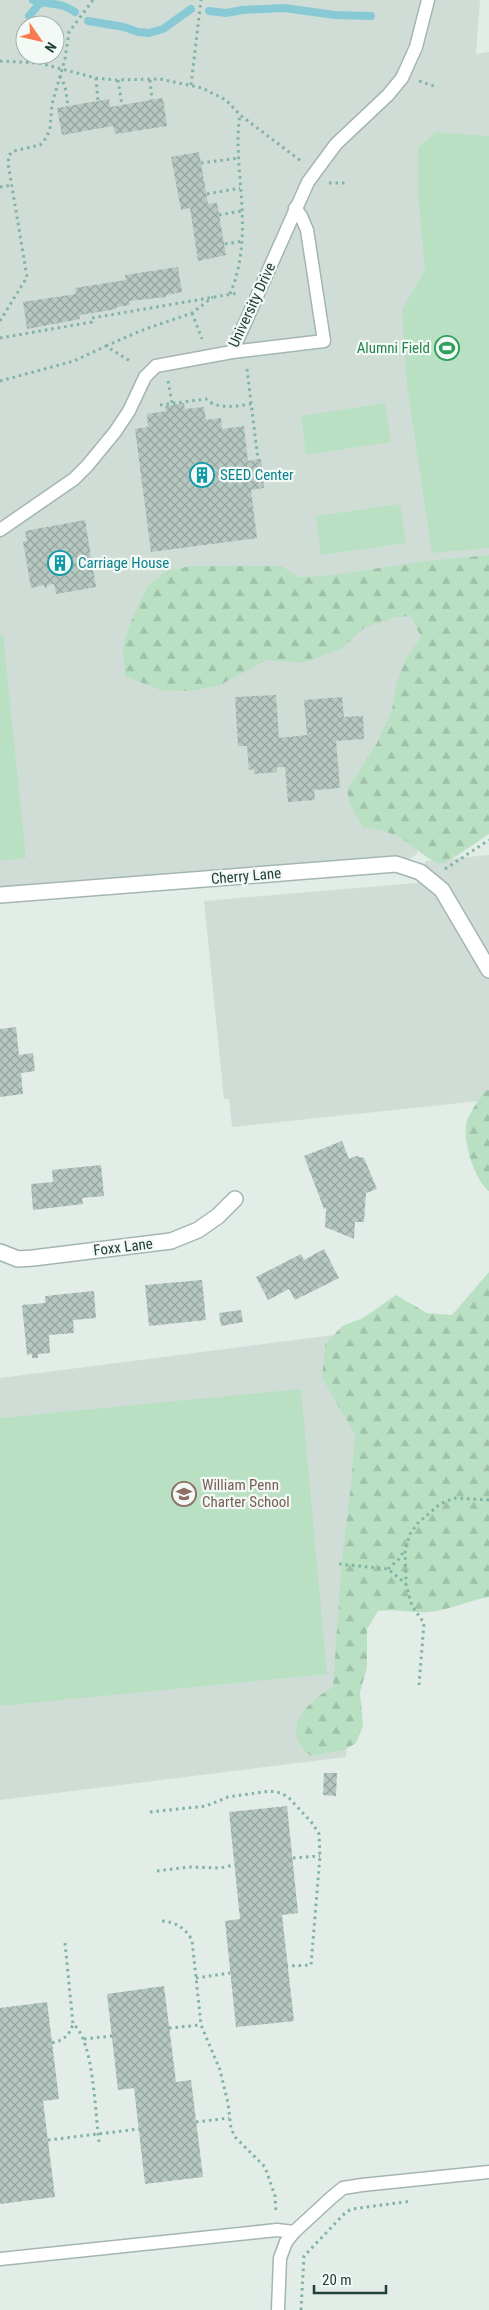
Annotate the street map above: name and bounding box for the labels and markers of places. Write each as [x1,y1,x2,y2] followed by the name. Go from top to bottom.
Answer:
[434,335,460,361] sports icon: Alumni Field
[357,339,430,357] place label: Alumni Field
[189,462,215,488] building icon: SEED Center
[220,466,294,484] place label: SEED Center
[47,550,73,576] building icon: Carriage House
[78,554,169,572] place label: Carriage House
[202,1476,290,1511] place label: William Penn Charter School
[171,1481,197,1507] school or university icon: William Penn Charter School

